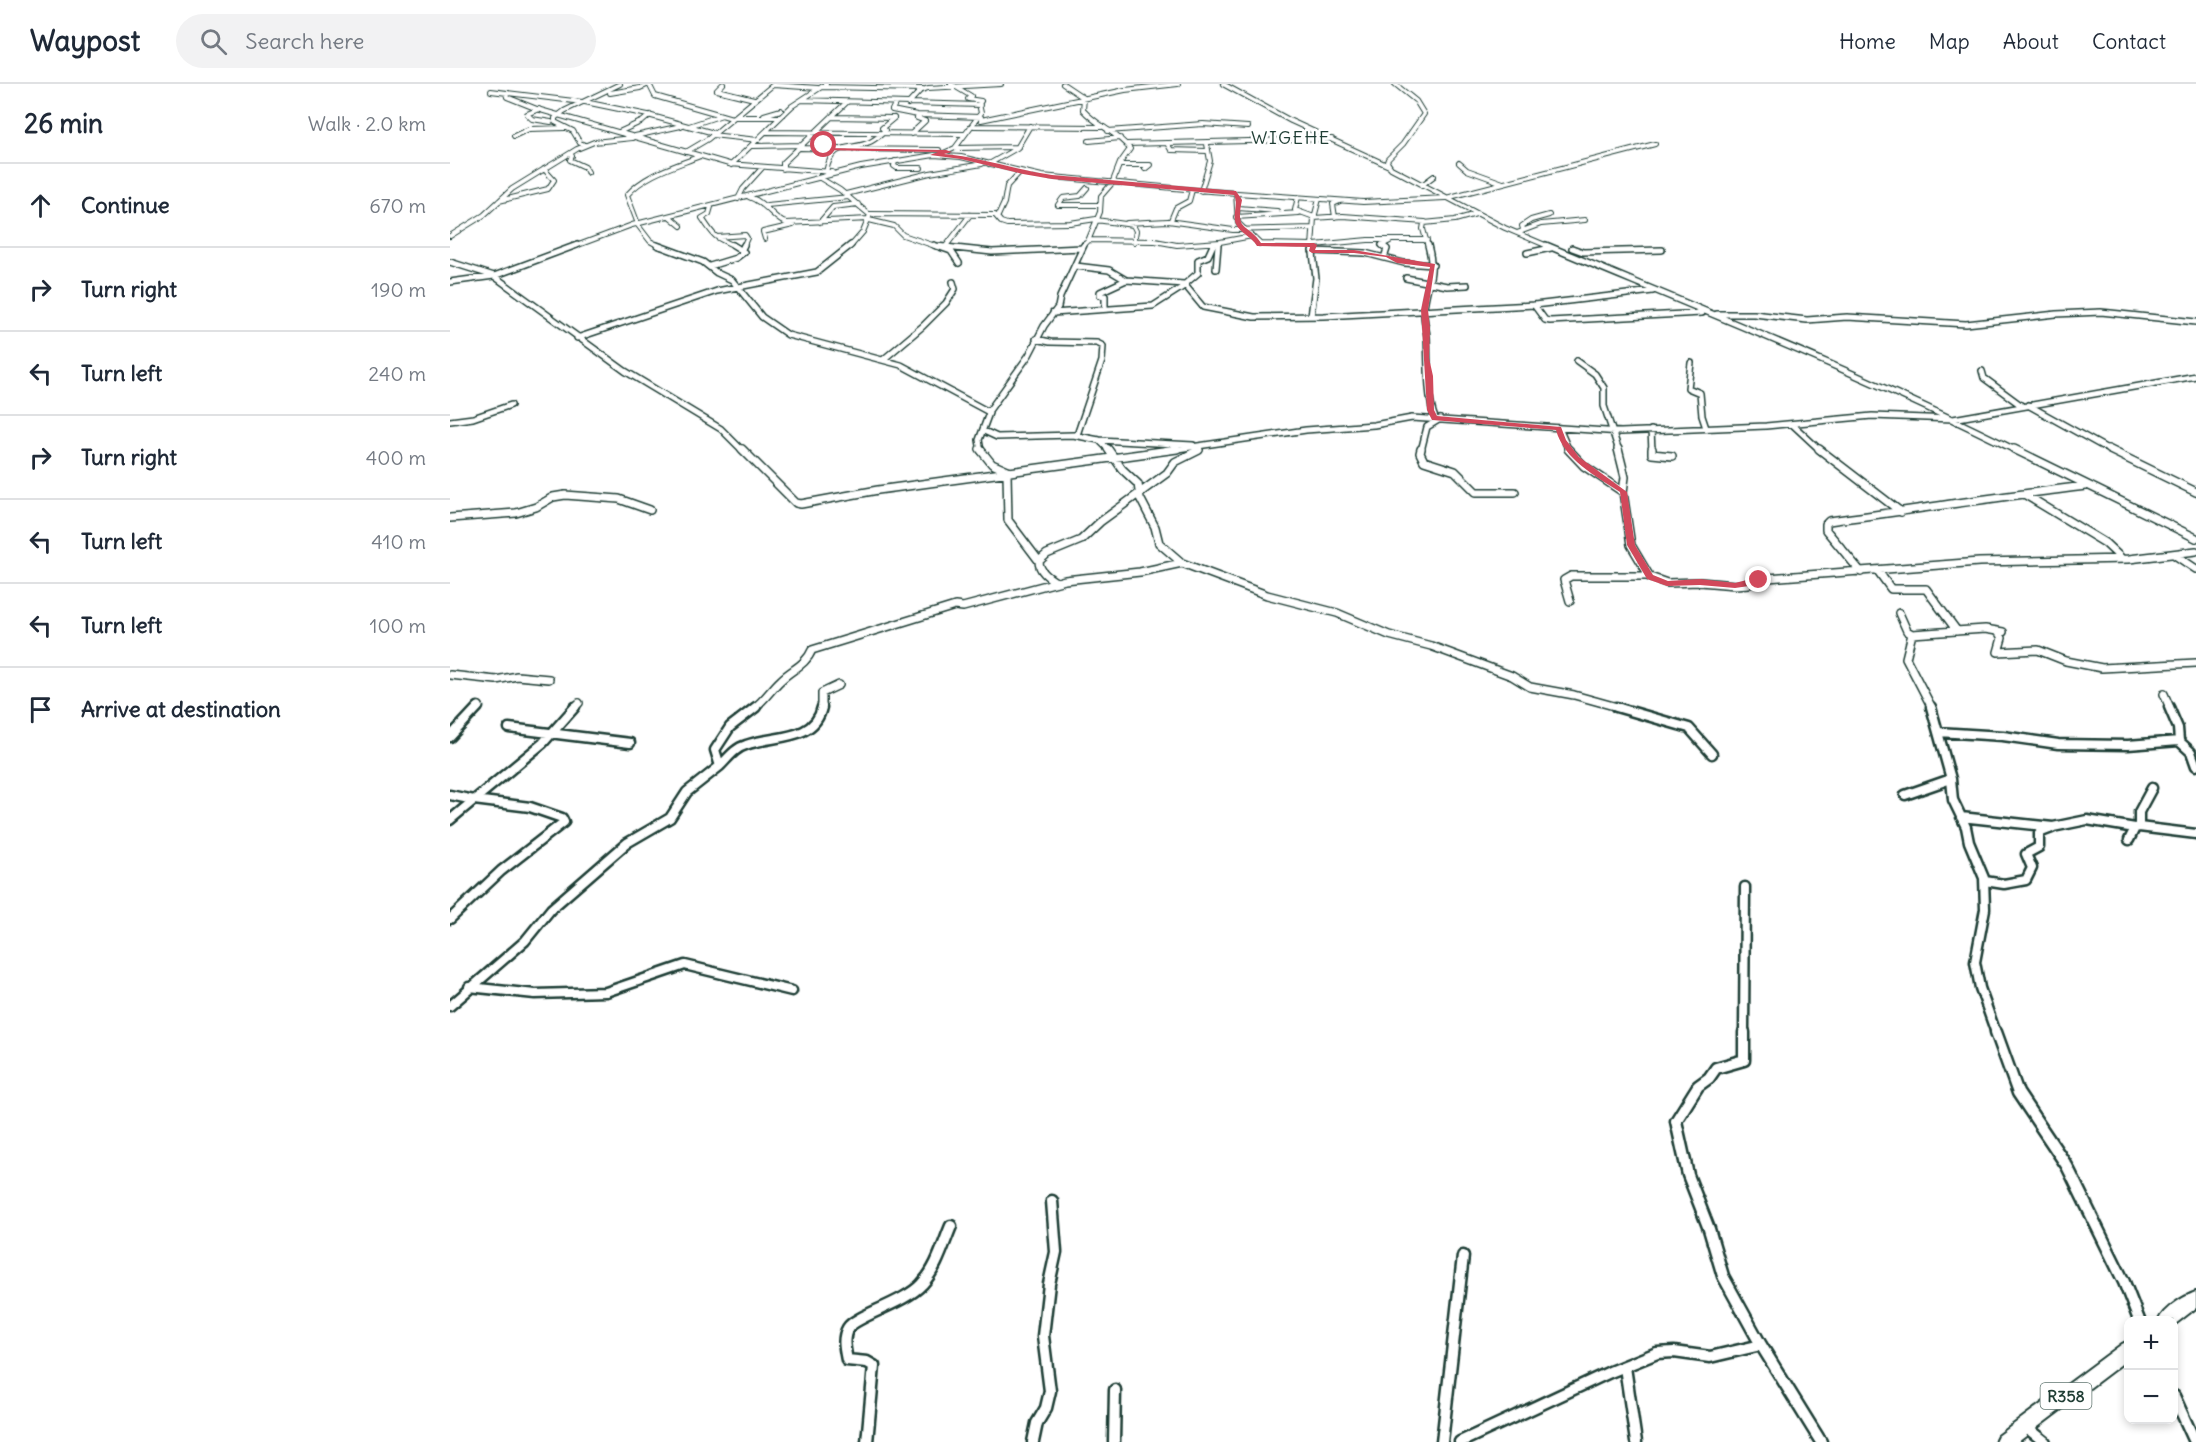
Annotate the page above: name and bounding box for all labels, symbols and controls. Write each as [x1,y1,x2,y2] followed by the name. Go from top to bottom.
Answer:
[176,14,596,68] search box
[30,23,140,59] text: Waypost
[197,25,230,58] icon: search
[245,27,364,55] text: Search here
[1839,28,1896,55] text: Home
[1929,28,1970,55] text: Map
[2003,28,2059,55] text: About
[2092,28,2166,55] text: Contact
[24,107,103,140] text: 26 min
[308,111,426,136] text: Walk · 2.0 km
[1251,126,1331,149] district label: WIGEHE
[810,131,836,157] route start
[24,189,57,222] icon: ahead
[81,191,170,219] text: Continue
[369,193,426,218] text: 670 m
[24,273,57,306] icon: right
[81,275,177,303] text: Turn right
[371,277,426,302] text: 190 m
[24,357,57,390] icon: left
[81,359,162,387] text: Turn left
[368,361,426,386] text: 240 m
[24,441,57,474] icon: right
[81,443,177,471] text: Turn right
[366,445,426,470] text: 400 m
[24,525,57,558] icon: left
[81,527,162,555] text: Turn left
[371,529,426,554] text: 410 m
[1745,566,1771,592] route end
[24,609,57,642] icon: left
[81,611,162,639] text: Turn left
[369,613,426,638] text: 100 m
[24,693,57,726] icon: arrive
[81,695,281,723] text: Arrive at destination
[2124,1316,2178,1424] map controls
[2124,1316,2178,1370] button: +
[2124,1370,2178,1424] button: −
[2040,1383,2092,1409] road number: R358

